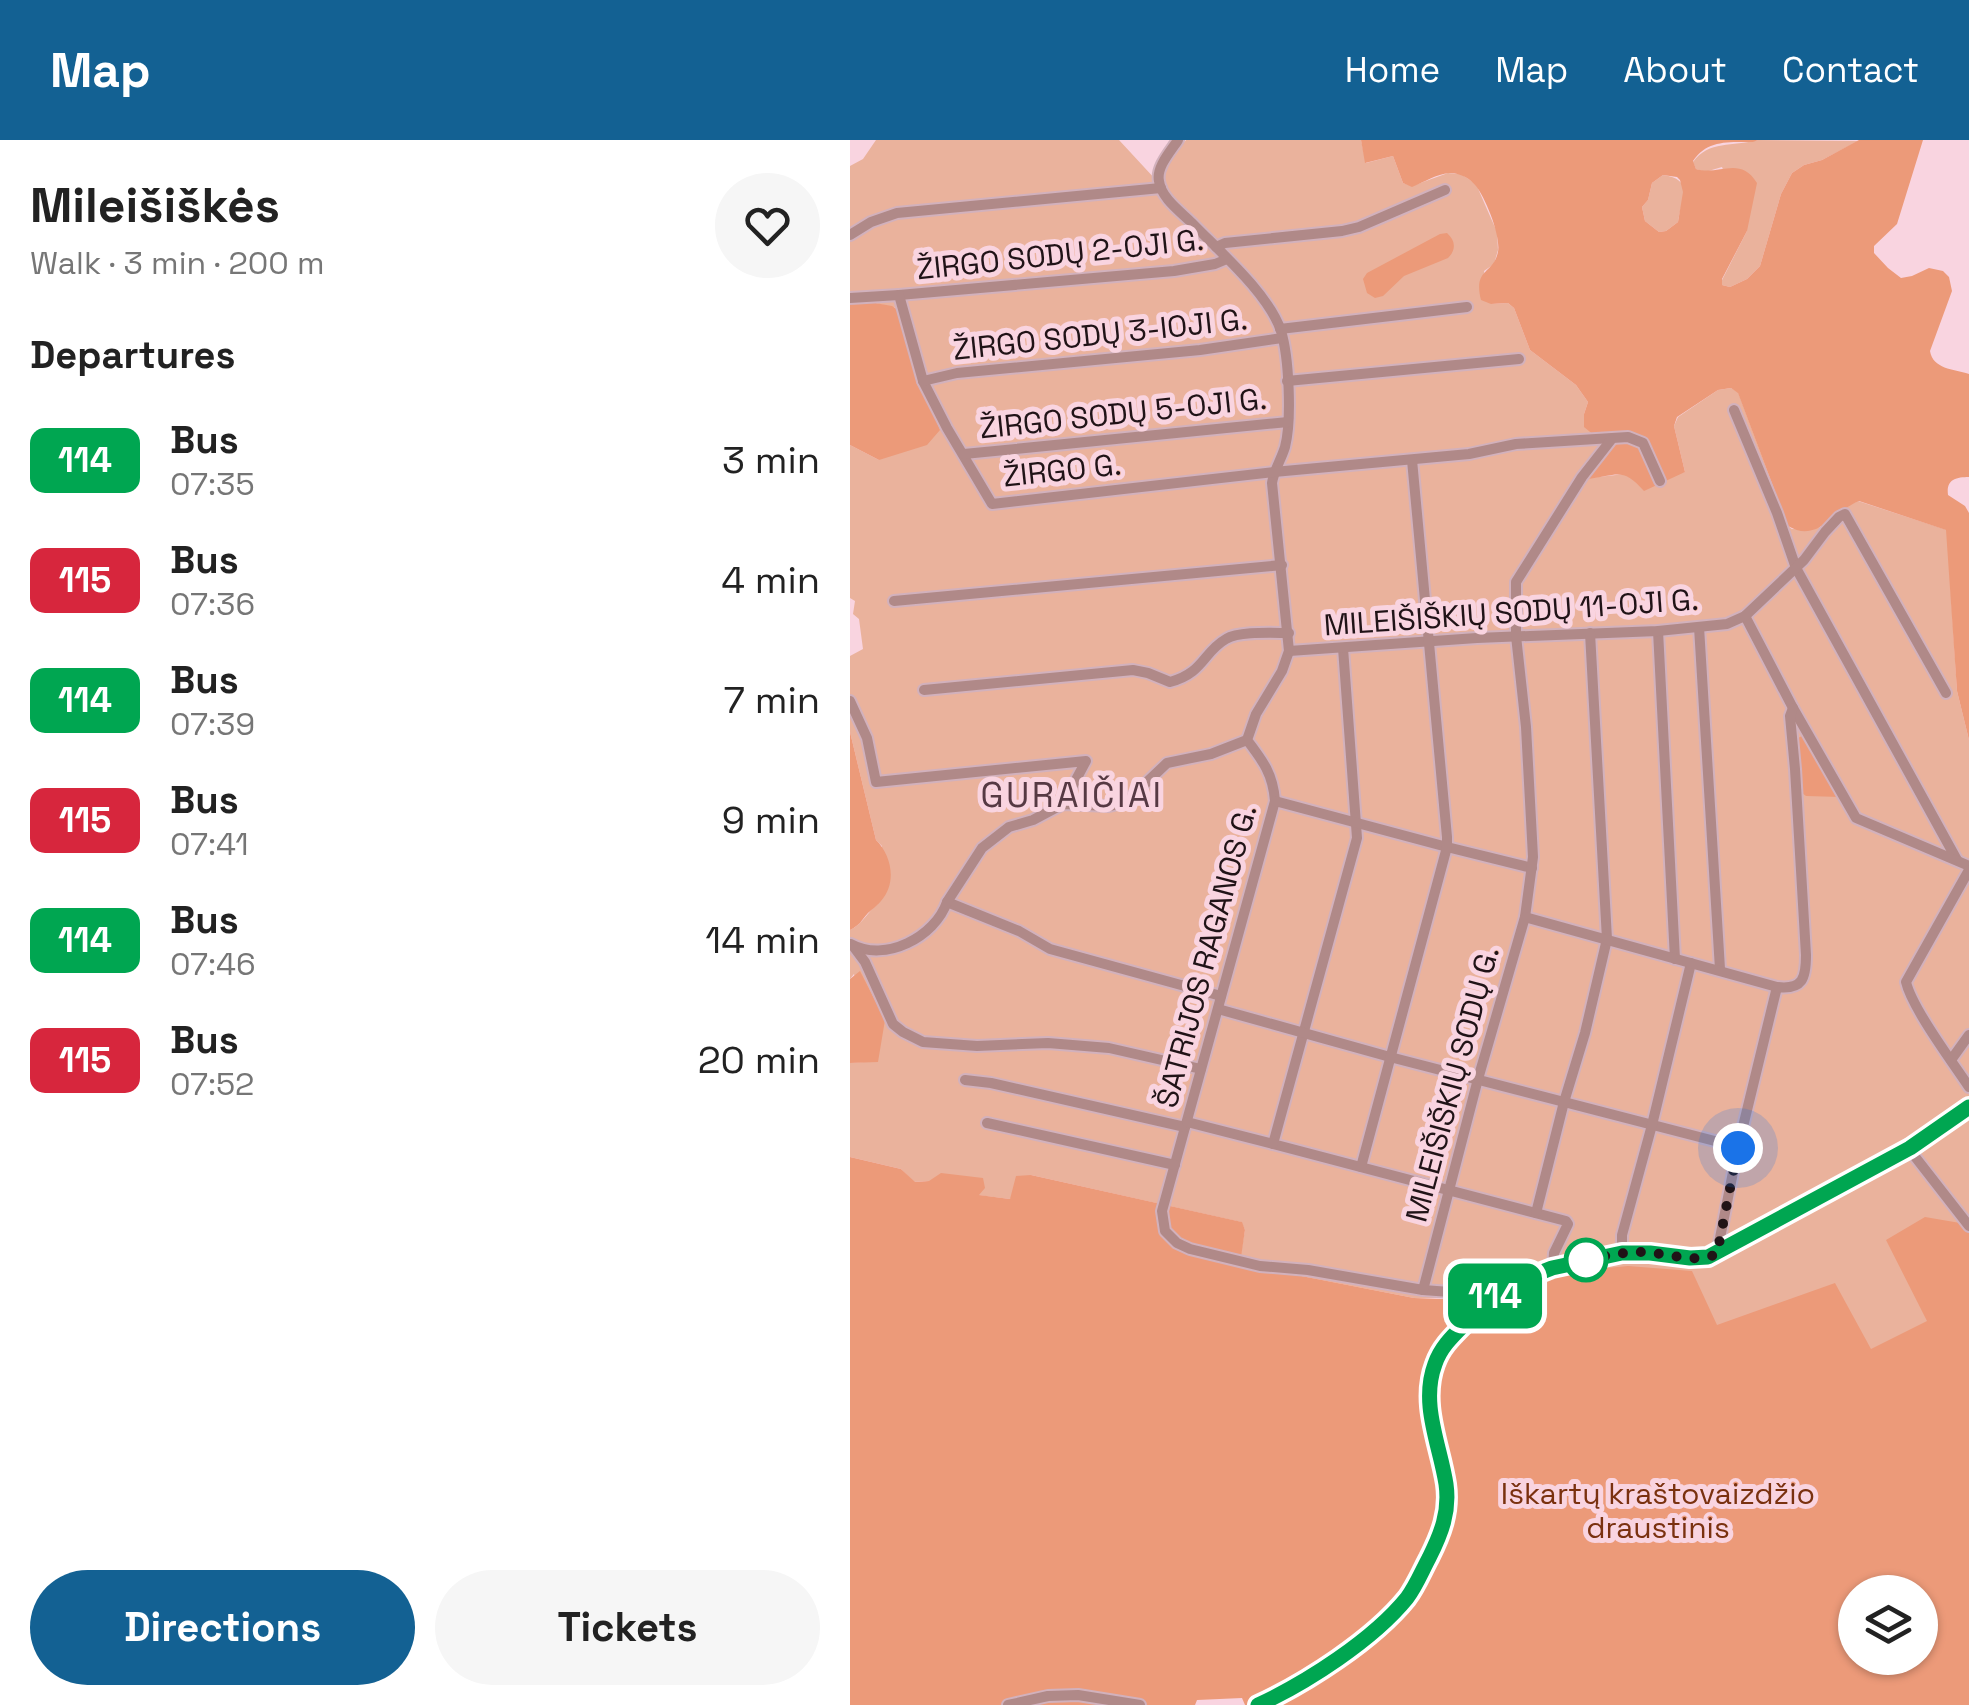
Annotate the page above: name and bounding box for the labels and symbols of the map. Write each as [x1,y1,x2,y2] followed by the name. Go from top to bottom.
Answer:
[915,220,1205,288] street label: ŽIRGO SODŲ 2-OJI G.
[951,299,1249,369] street label: ŽIRGO SODŲ 3-IOJI G.
[978,379,1268,447] street label: ŽIRGO SODŲ 5-OJI G.
[1001,444,1123,496] street label: ŽIRGO G.
[1322,579,1700,645] street label: MILEIŠIŠKIŲ SODŲ 11-OJI G.
[980,773,1164,817] district label: GURAIČIAI
[1147,800,1265,1112] street label: ŠATRIJOS RAGANOS G.
[1396,942,1508,1226] street label: MILEIŠIŠKIŲ SODŲ G.
[1713,1123,1763,1173] your location
[1565,1239,1607,1281] unlabelled marker
[1438,1264,1552,1328] line badge: 114
[1501,1474,1815,1547] park label: Iškartų kraštovaizdžio draustinis

